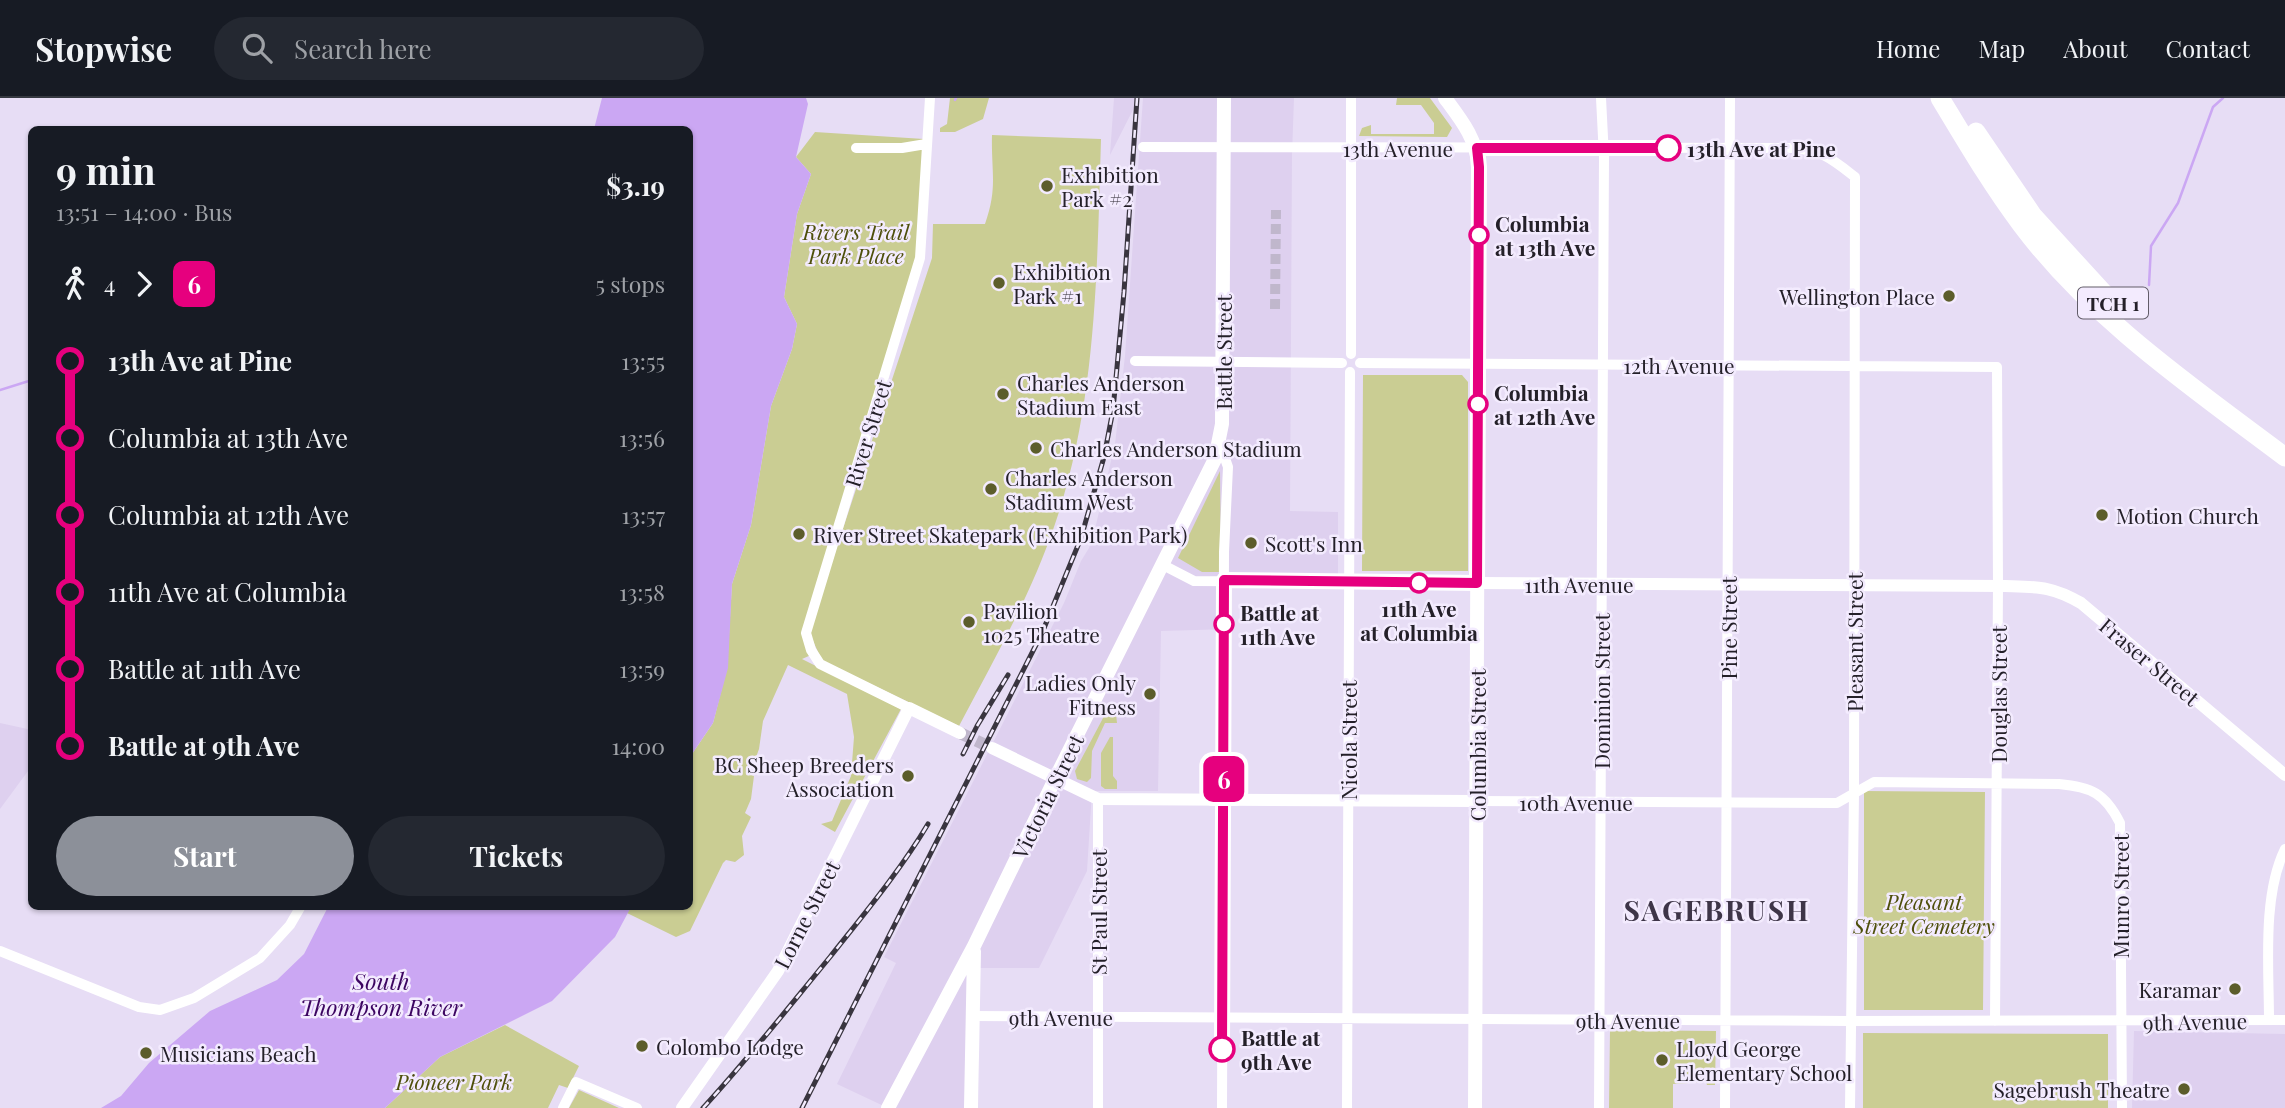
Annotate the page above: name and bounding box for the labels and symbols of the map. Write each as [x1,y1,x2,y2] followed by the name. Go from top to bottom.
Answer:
[1343,134,1453,162] street label: 13th Avenue
[1687,134,1836,162] place label: 13th Ave at Pine
[1655,135,1681,161] marker: 13th Ave at Pine
[1061,160,1159,212] place label: Exhibition Park #2
[1039,178,1055,194] marker: Exhibition Park #2
[1495,209,1595,261] place label: Columbia at 13th Ave
[802,217,910,269] park label: Rivers Trail Park Place
[1469,225,1489,245] marker: Columbia at 13th Ave
[1013,257,1111,309] place label: Exhibition Park #1
[991,275,1007,291] marker: Exhibition Park #1
[1778,282,1935,310] place label: Wellington Place
[1941,288,1957,304] marker: Wellington Place
[2078,288,2148,318] road number: TCH 1
[1209,294,1237,410] street label: Battle Street
[1623,351,1735,379] street label: 12th Avenue
[1017,368,1185,420] place label: Charles Anderson Stadium East
[837,375,897,490] street label: River Street
[1494,378,1595,430] place label: Columbia at 12th Ave
[995,386,1011,402] marker: Charles Anderson Stadium East
[1468,394,1488,414] marker: Columbia at 12th Ave
[1050,434,1302,462] place label: Charles Anderson Stadium
[1028,440,1044,456] marker: Charles Anderson Stadium
[1005,463,1173,515] place label: Charles Anderson Stadium West
[983,481,999,497] marker: Charles Anderson Stadium West
[2116,501,2259,529] place label: Motion Church
[2094,507,2110,523] marker: Motion Church
[813,520,1187,548] place label: River Street Skatepark (Exhibition Park)
[791,526,807,542] marker: River Street Skatepark (Exhibition Park)
[1265,529,1363,557] place label: Scott's Inn
[1243,535,1259,551] marker: Scott's Inn
[1524,570,1634,598] street label: 11th Avenue
[1840,571,1868,712] street label: Pleasant Street
[1409,573,1429,593] marker: 11th Ave at Columbia
[1714,576,1742,680] street label: Pine Street
[1360,594,1478,646] place label: 11th Ave at Columbia
[983,596,1100,648] place label: Pavilion 1025 Theatre
[1240,598,1320,650] place label: Battle at 11th Ave
[2094,611,2206,711] street label: Fraser Street
[1587,613,1615,769] street label: Dominion Street
[961,614,977,630] marker: Pavilion 1025 Theatre
[1214,614,1234,634] marker: Battle at 11th Ave
[1984,625,2012,763] street label: Douglas Street
[1025,668,1136,720] place label: Ladies Only Fitness
[1463,668,1491,821] street label: Columbia Street
[1334,679,1362,800] street label: Nicola Street
[1142,686,1158,702] marker: Ladies Only Fitness
[1004,729,1089,864] street label: Victoria Street
[714,750,894,802] place label: BC Sheep Breeders Association
[1201,756,1247,802] line badge: 6
[900,768,916,784] marker: BC Sheep Breeders Association
[1519,788,1633,816] street label: 10th Avenue
[2106,833,2134,958] street label: Munro Street
[1084,848,1112,975] street label: St Paul Street
[767,855,846,973] street label: Lorne Street
[1852,887,1995,939] park label: Pleasant Street Cemetery
[1624,891,1810,928] district label: SAGEBRUSH
[300,965,463,1022] water label: South Thompson River
[2139,975,2222,1003] place label: Karamar
[2227,981,2243,997] marker: Karamar
[1009,1003,1113,1031] street label: 9th Avenue
[1576,1006,1680,1034] street label: 9th Avenue
[2143,1006,2247,1036] street label: 9th Avenue
[1241,1023,1321,1075] place label: Battle at 9th Ave
[656,1032,804,1060] place label: Colombo Lodge
[1676,1034,1852,1086] place label: Lloyd George Elementary School
[1209,1036,1235,1062] marker: Battle at 9th Ave
[634,1038,650,1054] marker: Colombo Lodge
[160,1039,317,1067] place label: Musicians Beach
[138,1045,154,1061] marker: Musicians Beach
[1654,1052,1670,1068] marker: Lloyd George Elementary School
[395,1067,512,1095] park label: Pioneer Park
[1994,1075,2170,1103] place label: Sagebrush Theatre
[2176,1081,2192,1097] marker: Sagebrush Theatre

